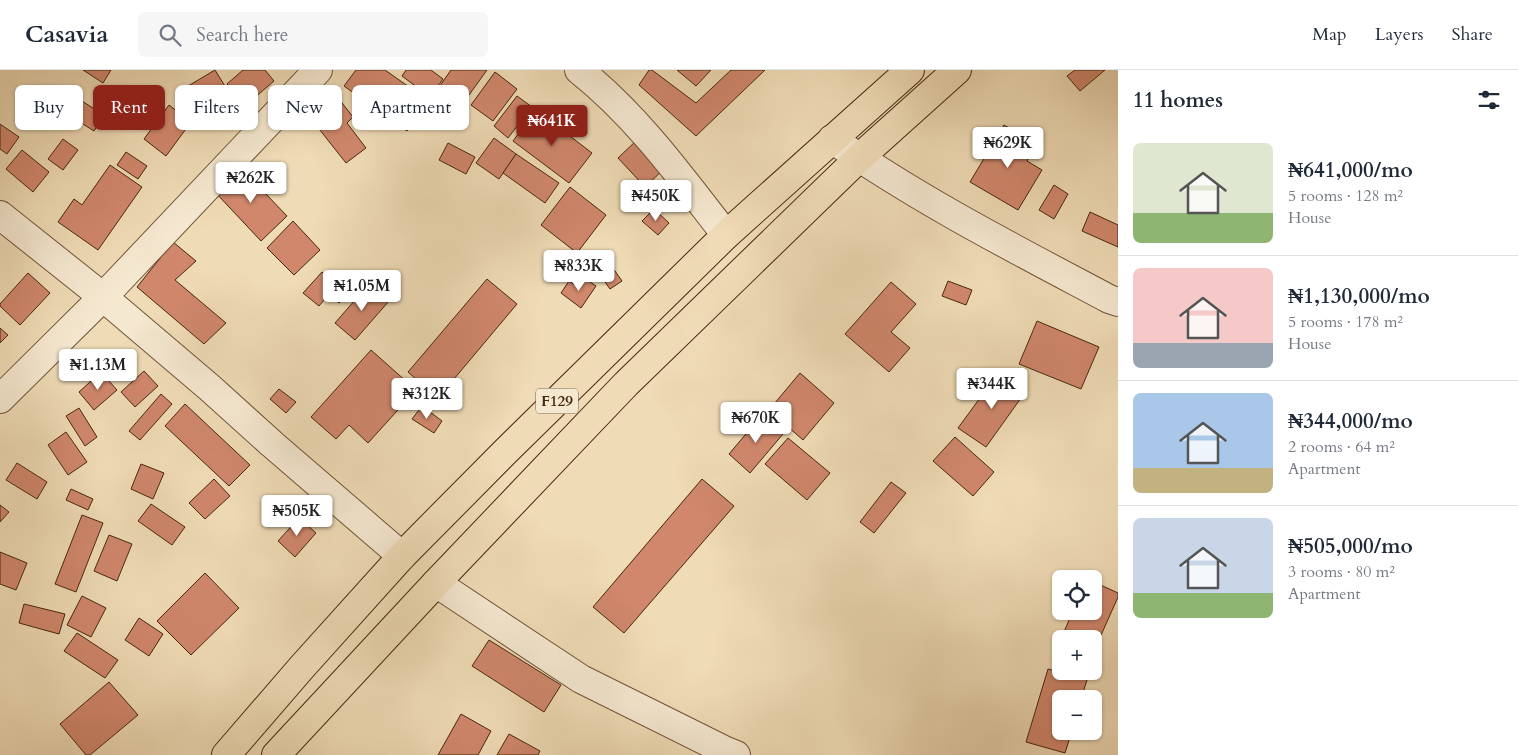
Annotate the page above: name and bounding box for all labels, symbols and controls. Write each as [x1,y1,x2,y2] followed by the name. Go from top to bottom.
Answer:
[138,12,488,57] search box
[25,18,108,51] text: Casavia
[156,21,184,49] icon: search
[196,22,288,48] text: Search here
[1312,22,1347,47] text: Map
[1375,22,1424,47] text: Layers
[1452,22,1493,47] text: Share
[15,85,83,130] chip: Buy
[93,85,165,130] chip: Rent
[175,85,258,130] chip: Filters
[268,85,342,130] chip: New
[352,85,469,130] chip: Apartment
[1133,86,1223,115] text: 11 homes
[1475,86,1503,114] icon: filters
[517,104,587,147] pin: ₦641K
[527,110,577,132] text: ₦641K
[973,126,1043,169] pin: ₦629K
[983,132,1033,154] text: ₦629K
[1288,156,1413,185] text: ₦641,000/mo
[216,162,286,204] pin: ₦262K
[1173,163,1233,223] icon: home
[226,167,276,189] text: ₦262K
[621,180,691,222] pin: ₦450K
[631,185,681,207] text: ₦450K
[1288,185,1403,207] text: 5 rooms · 128 m²
[1288,207,1331,229] text: House
[544,250,614,292] pin: ₦833K
[554,255,604,277] text: ₦833K
[321,270,403,312] pin: ₦1.05M
[334,275,390,297] text: ₦1.05M
[1288,282,1430,311] text: ₦1,130,000/mo
[1173,288,1233,348] icon: home
[1288,311,1403,333] text: 5 rooms · 178 m²
[1288,333,1331,355] text: House
[57,348,139,391] pin: ₦1.13M
[70,354,126,376] text: ₦1.13M
[957,368,1027,410] pin: ₦344K
[967,373,1017,395] text: ₦344K
[392,378,462,420] pin: ₦312K
[402,383,452,405] text: ₦312K
[536,388,578,414] road number: F129
[721,402,791,444] pin: ₦670K
[731,407,781,429] text: ₦670K
[1288,407,1413,436] text: ₦344,000/mo
[1173,413,1233,473] icon: home
[1288,436,1395,458] text: 2 rooms · 64 m²
[1288,458,1361,480] text: Apartment
[262,494,332,537] pin: ₦505K
[272,500,322,522] text: ₦505K
[1288,532,1413,561] text: ₦505,000/mo
[1173,538,1233,598] icon: home
[1288,561,1395,583] text: 3 rooms · 80 m²
[1052,570,1102,740] map controls
[1052,570,1102,620] button: locate
[1288,583,1361,605] text: Apartment
[1052,630,1102,680] button: +
[1052,690,1102,740] button: −

